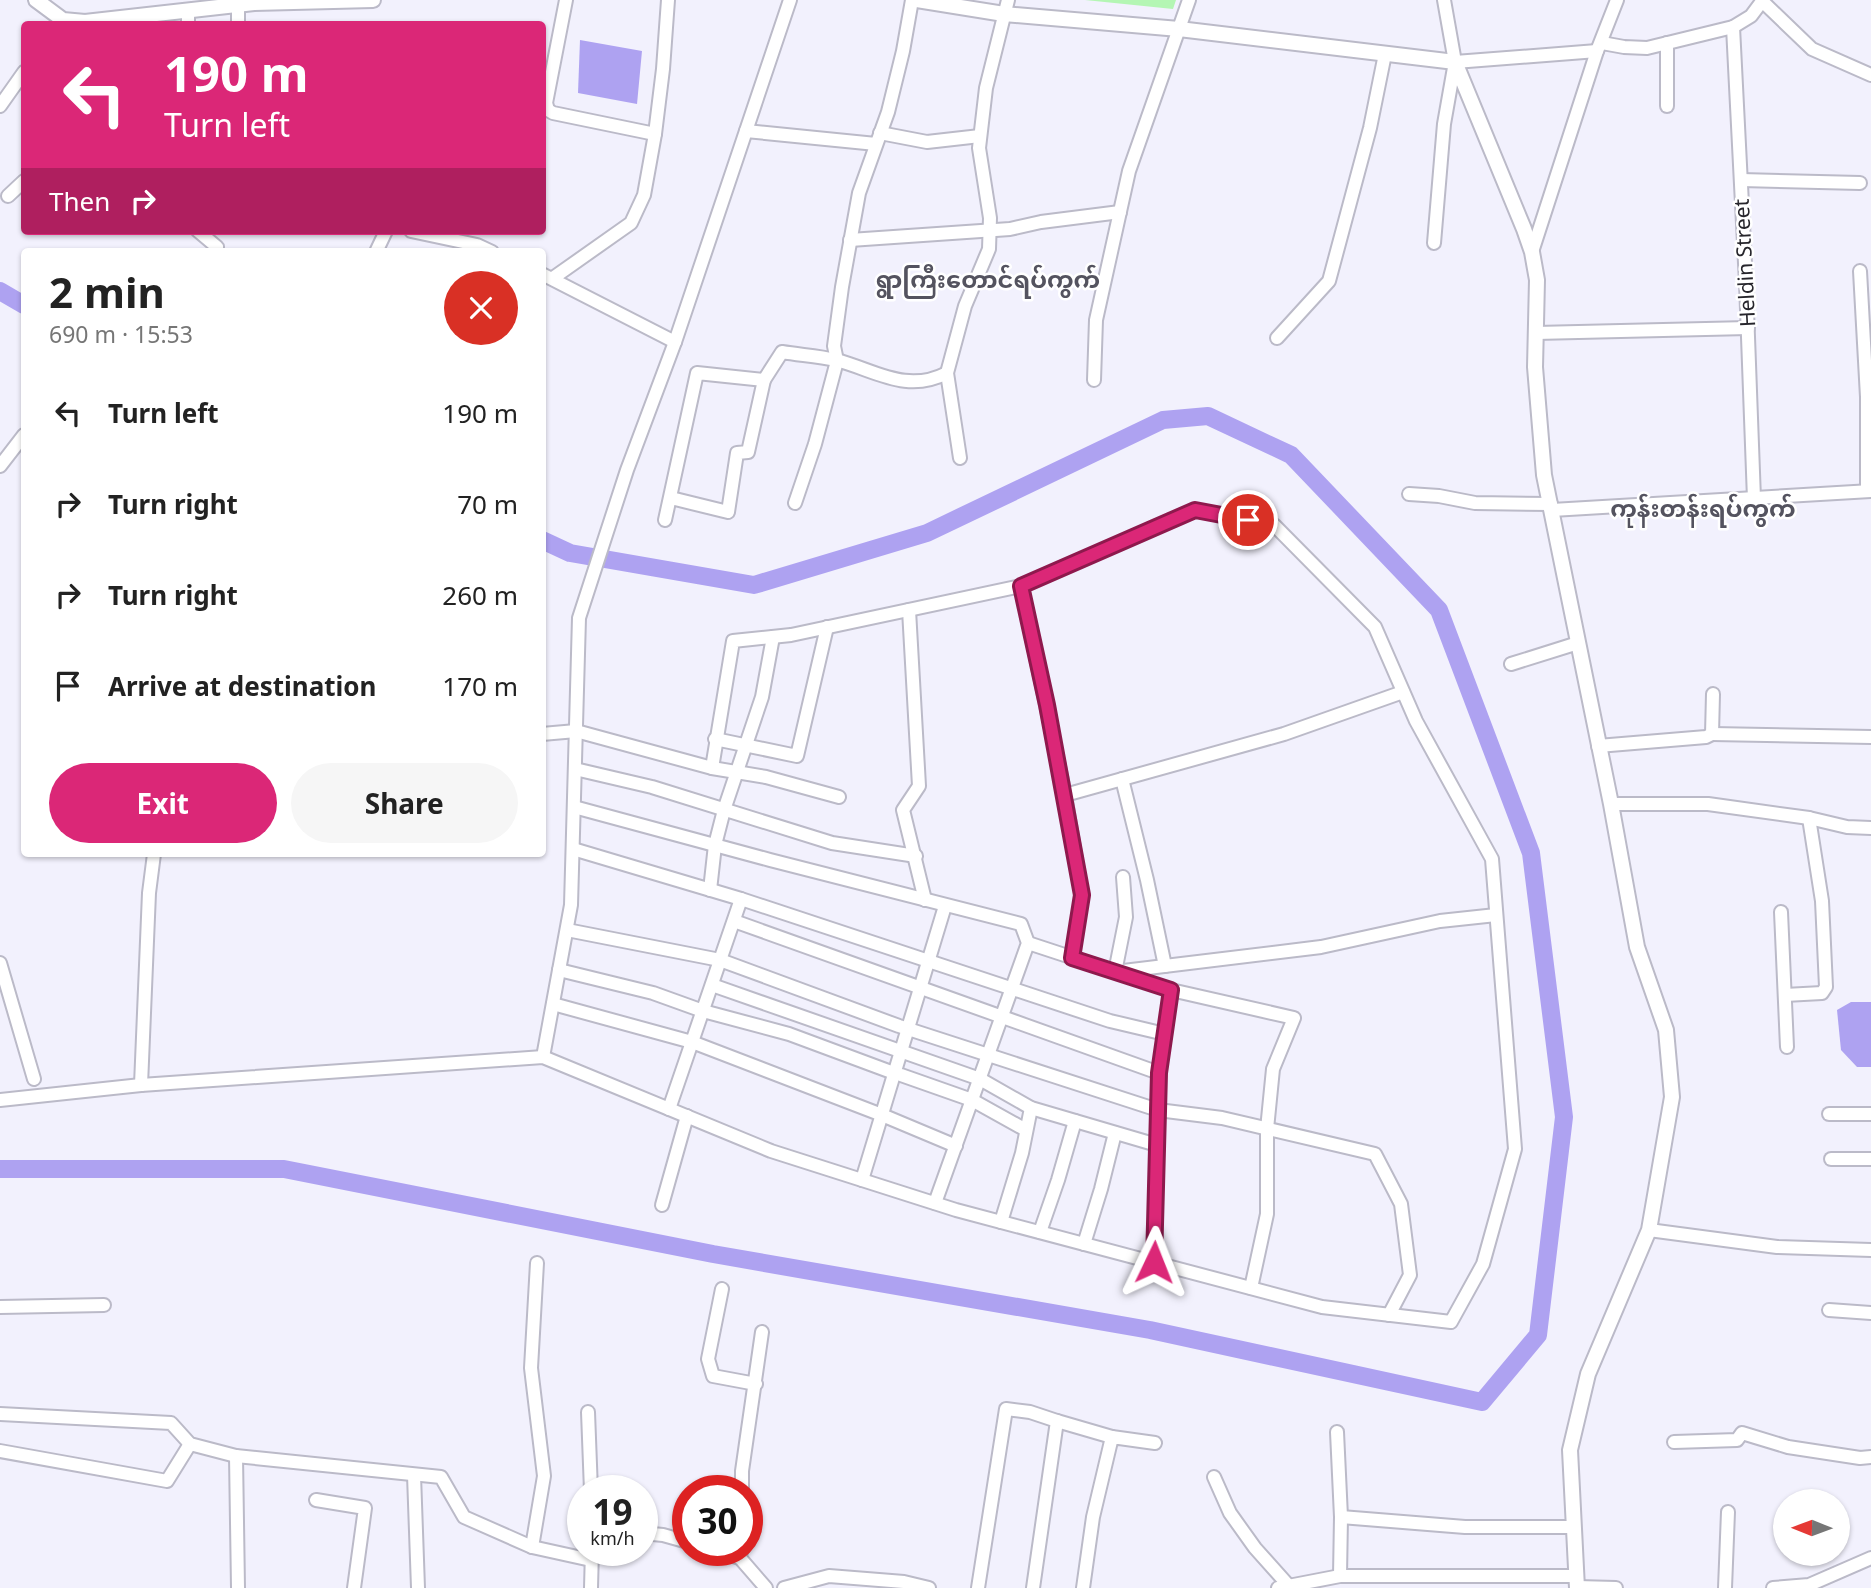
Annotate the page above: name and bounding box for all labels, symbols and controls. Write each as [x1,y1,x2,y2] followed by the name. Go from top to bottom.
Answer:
[164,40,309,106] text: 190 m
[49,49,140,140] icon: left
[164,103,290,146] text: Turn left
[124,182,162,220] icon: right
[49,183,110,219] text: Then
[1727,198,1761,328] street label: Heldin Street
[876,262,1100,299] district label: ရွာကြီးတောင်ရပ်ကွက်
[49,263,165,320] text: 2 min
[444,271,518,345] button: close
[49,318,193,350] text: 690 m · 15:53
[49,394,87,432] icon: left
[108,395,219,431] text: Turn left
[442,395,518,431] text: 190 m
[49,485,87,523] icon: right
[108,486,238,522] text: Turn right
[457,486,518,522] text: 70 m
[1218,490,1278,550] pin
[1610,491,1796,528] district label: ကုန်းတန်းရပ်ကွက်
[1229,501,1267,539] icon: arrive
[49,576,87,614] icon: right
[108,577,238,613] text: Turn right
[442,577,518,613] text: 260 m
[49,667,87,705] icon: arrive
[108,668,377,704] text: Arrive at destination
[442,668,518,704] text: 170 m
[49,763,277,843] button: Exit
[291,763,518,843] button: Share
[1117,1225,1191,1299] position arrow
[672,1475,763,1566] speed limit sign: 30
[592,1488,633,1535] text: 19
[1773,1489,1850,1566] north arrow
[1773,1489,1850,1566] map controls
[590,1526,635,1550] text: km/h

